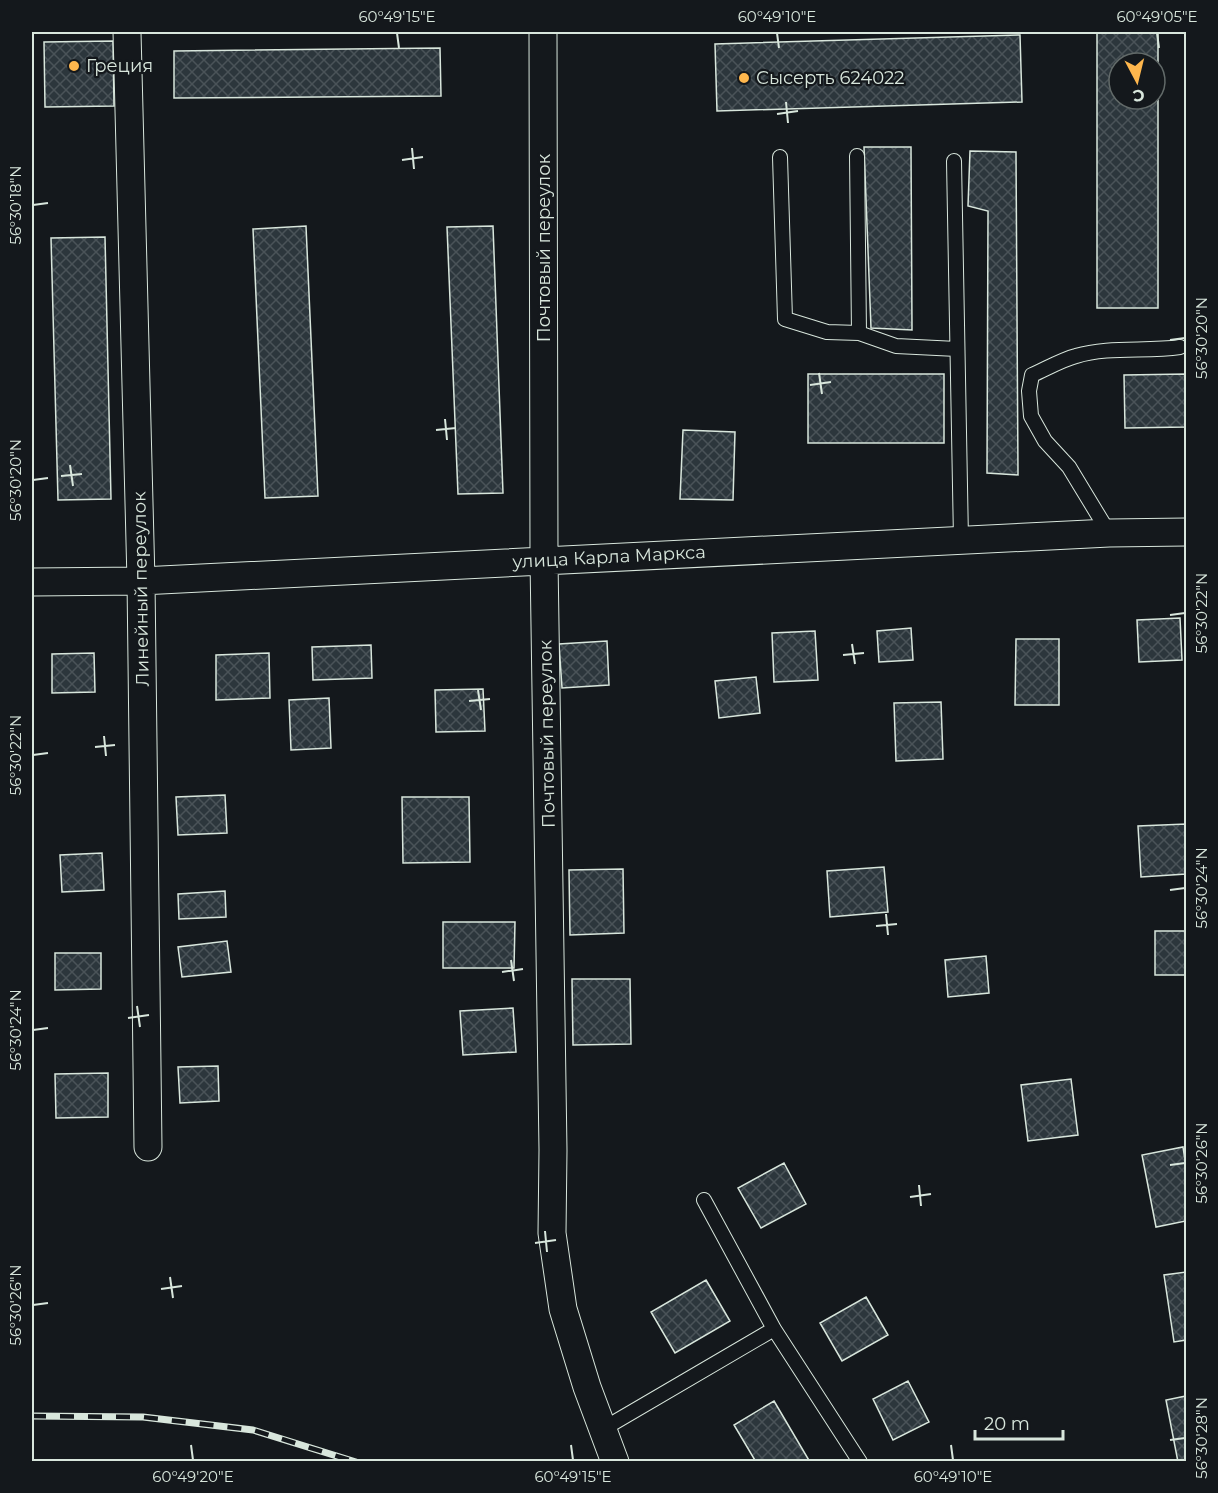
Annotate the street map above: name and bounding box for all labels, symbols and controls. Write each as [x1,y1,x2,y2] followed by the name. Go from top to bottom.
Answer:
[358,7,436,26] text: 60°49'15"E
[738,7,816,26] text: 60°49'10"E
[1116,7,1198,26] text: 60°49'05"E
[1107,51,1167,111] north arrow
[86,55,153,77] place label: Греция
[67,59,81,73] marker: Греция
[756,67,905,89] place label: Сысерть 624022
[737,71,751,85] marker: Сысерть 624022
[1131,85,1146,106] text: С
[533,153,555,342] street label: Почтовый переулок
[6,166,25,244] text: 56°30'18"N
[1192,297,1211,379] text: 56°30'20"N
[6,439,25,521] text: 56°30'20"N
[128,491,154,687] street label: Линейный переулок
[511,541,706,573] street label: улица Карла Маркса
[1192,573,1211,653] text: 56°30'22"N
[534,639,560,828] street label: Почтовый переулок
[6,715,25,795] text: 56°30'22"N
[1192,847,1211,929] text: 56°30'24"N
[6,989,25,1071] text: 56°30'24"N
[1192,1122,1211,1204] text: 56°30'26"N
[6,1264,25,1346] text: 56°30'26"N
[1192,1397,1211,1479] text: 56°30'28"N
[975,1403,1064,1441] scale bar
[984,1413,1030,1435] text: 20 m
[152,1467,234,1486] text: 60°49'20"E
[534,1467,612,1486] text: 60°49'15"E
[914,1467,992,1486] text: 60°49'10"E

